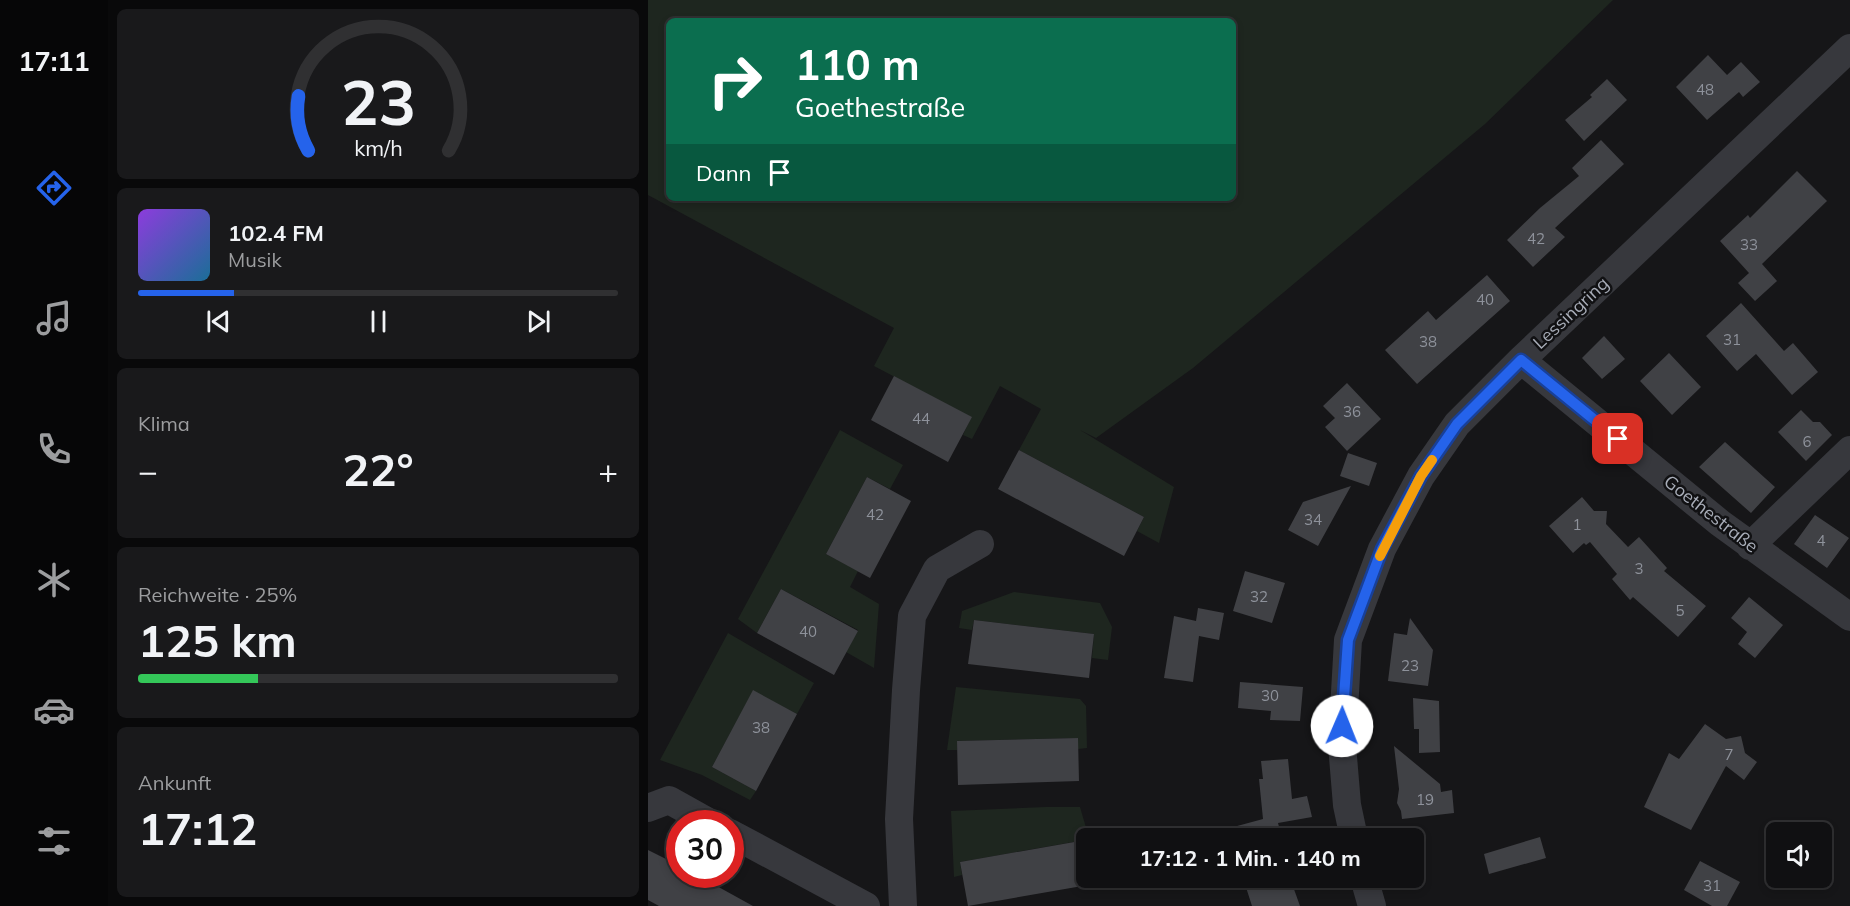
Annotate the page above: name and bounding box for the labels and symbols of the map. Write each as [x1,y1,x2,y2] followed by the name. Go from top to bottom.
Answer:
[1696,80,1714,99] house number: 48
[1527,229,1545,248] house number: 42
[1740,235,1758,254] house number: 33
[1528,272,1613,354] street label: Lessingring
[1476,290,1494,309] house number: 40
[1723,330,1741,349] house number: 31
[1419,332,1437,351] house number: 38
[1343,402,1361,421] house number: 36
[912,409,930,428] house number: 44
[1592,413,1643,464] pin
[1802,432,1812,451] house number: 6
[1660,470,1763,558] street label: Goethestraße
[866,505,884,524] house number: 42
[1304,510,1322,529] house number: 34
[1572,515,1582,534] house number: 1
[1816,531,1826,550] house number: 4
[1634,559,1644,578] house number: 3
[1250,587,1268,606] house number: 32
[1675,601,1685,620] house number: 5
[799,622,817,641] house number: 40
[1401,656,1419,675] house number: 23
[1261,686,1279,705] house number: 30
[1310,694,1374,758] position arrow
[752,718,770,737] house number: 38
[1724,745,1734,764] house number: 7
[1416,790,1434,809] house number: 19
[666,810,744,888] speed limit sign: 30
[1703,876,1721,895] house number: 31

